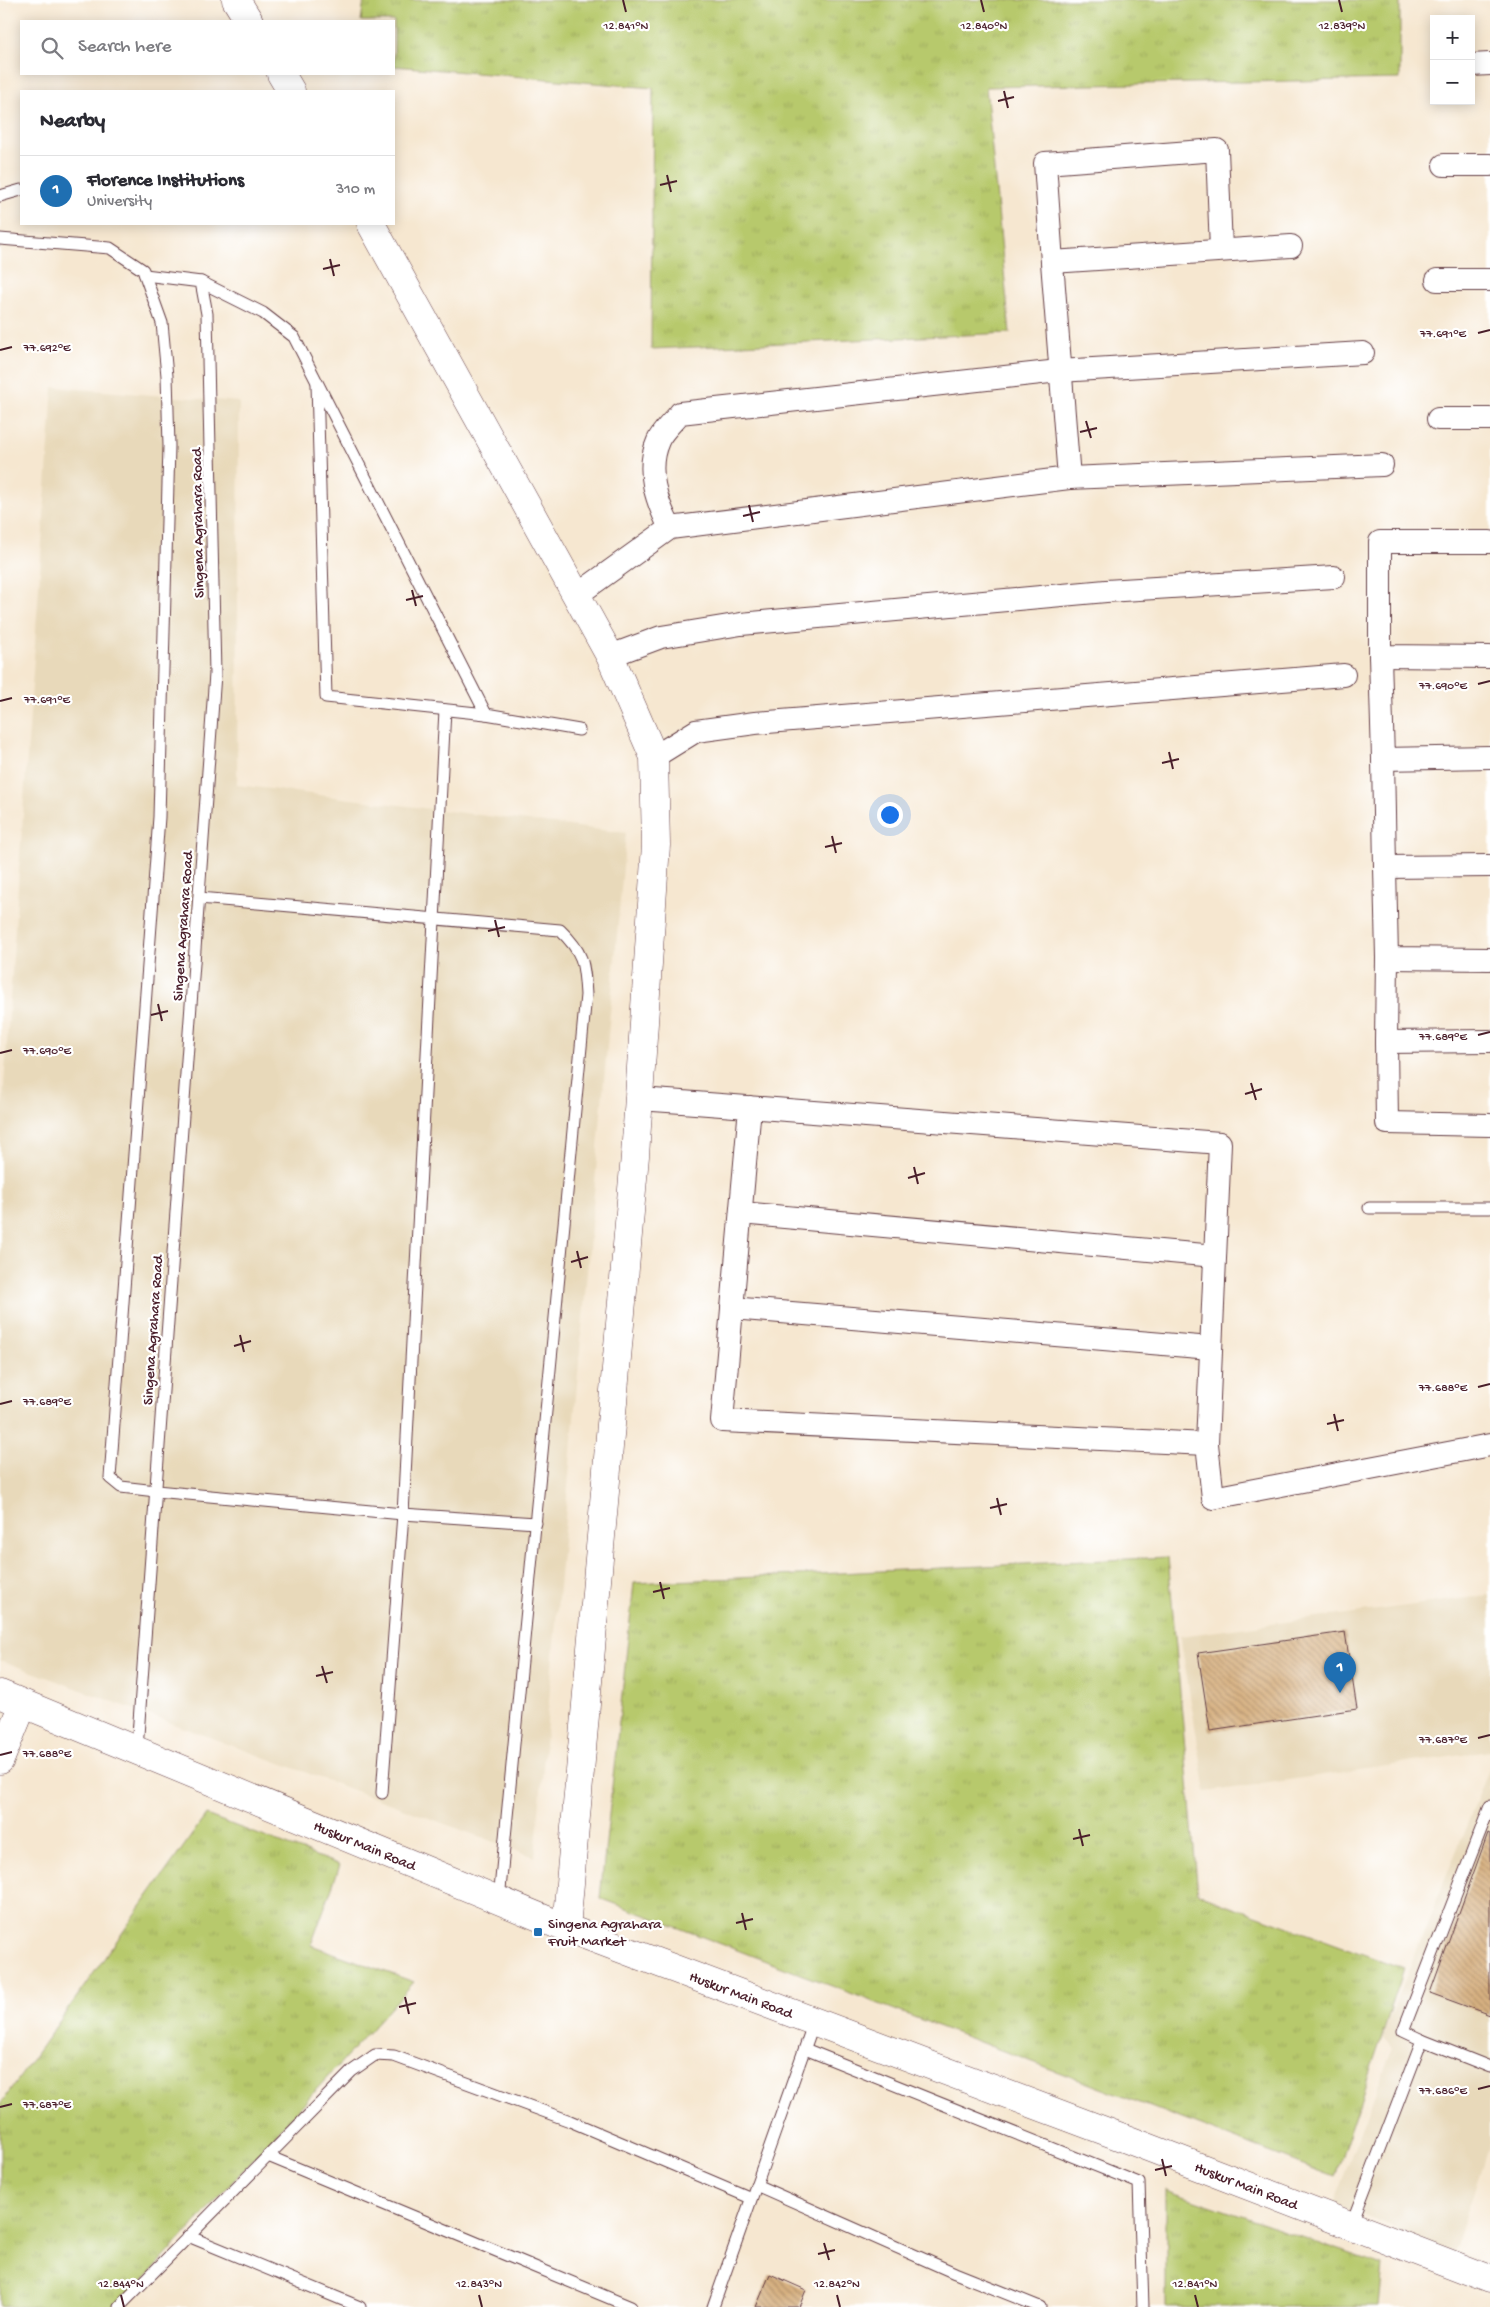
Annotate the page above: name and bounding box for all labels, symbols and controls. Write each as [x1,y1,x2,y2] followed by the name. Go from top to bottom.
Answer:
[1430,15,1475,105] map controls
[1430,15,1475,60] button: +
[20,20,395,75] search box
[603,20,649,34] text: 12.841°N
[960,20,1008,34] text: 12.840°N
[1318,20,1365,34] text: 12.839°N
[38,34,66,62] icon: search
[78,36,172,59] text: Search here
[1430,60,1475,105] button: −
[40,110,105,135] text: Nearby
[87,170,244,193] text: Florence Institutions
[53,181,59,200] text: 1
[336,181,375,200] text: 310 m
[87,193,152,212] text: University
[1419,328,1467,342] text: 77.691°E
[22,342,71,356] text: 77.692°E
[189,447,209,598] street label: Singena Agrahara Road
[1418,680,1468,694] text: 77.690°E
[23,694,71,708] text: 77.691°E
[877,802,903,828] your location
[170,850,198,1002] street label: Singena Agrahara Road
[1418,1031,1467,1045] text: 77.689°E
[22,1045,72,1059] text: 77.690°E
[140,1254,168,1406] street label: Singena Agrahara Road
[1418,1382,1468,1396] text: 77.688°E
[22,1396,71,1410] text: 77.689°E
[1324,1652,1356,1693] pin: 1
[1418,1734,1468,1748] text: 77.687°E
[22,1748,72,1762] text: 77.688°E
[310,1818,419,1876] street label: Huskur Main Road
[547,1916,662,1951] place label: Singena Agrahara Fruit Market
[532,1926,544,1938] marker: Singena Agrahara Fruit Market
[687,1968,796,2024] street label: Huskur Main Road
[1418,2085,1467,2099] text: 77.686°E
[22,2099,72,2113] text: 77.687°E
[1192,2159,1301,2216] street label: Huskur Main Road
[97,2278,144,2292] text: 12.844°N
[455,2278,502,2292] text: 12.843°N
[813,2278,860,2292] text: 12.842°N
[1172,2278,1218,2292] text: 12.841°N

